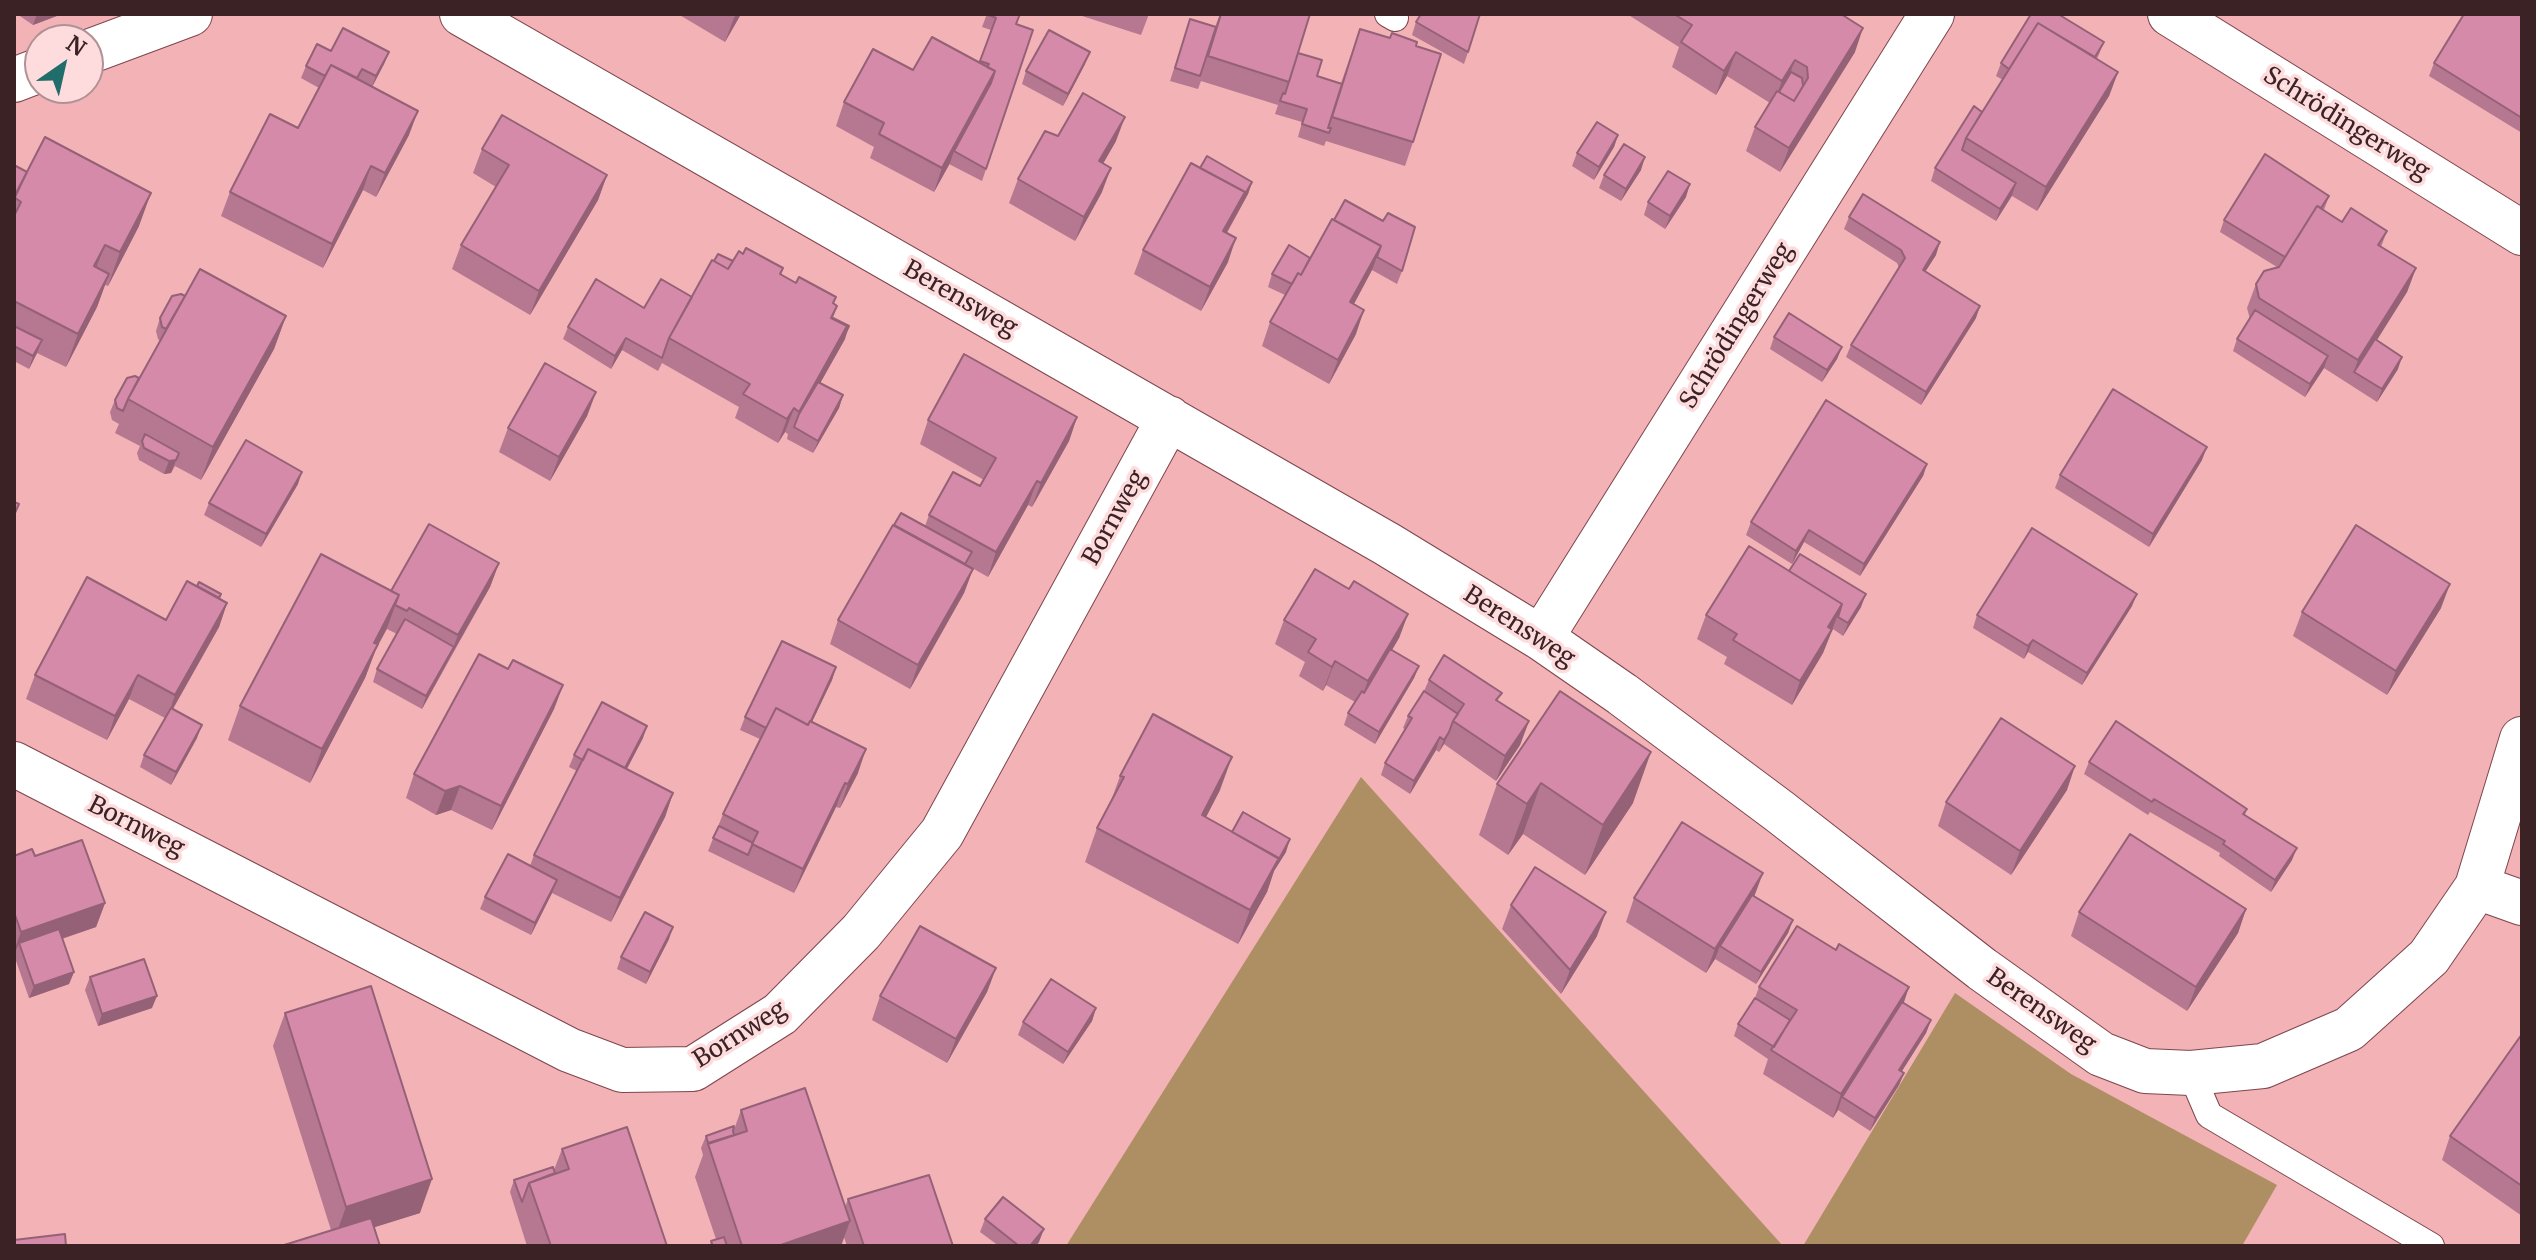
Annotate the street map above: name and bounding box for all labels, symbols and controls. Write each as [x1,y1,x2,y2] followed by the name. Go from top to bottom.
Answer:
[24,24,104,104] north arrow
[61,29,91,62] text: N
[2258,61,2434,187] street label: Schrödingerweg
[1674,238,1800,414] street label: Schrödingerweg
[898,255,1022,343] street label: Berensweg
[1077,465,1153,571] street label: Bornweg
[1458,580,1580,674] street label: Berensweg
[83,791,189,863] street label: Bornweg
[1981,963,2101,1059] street label: Berensweg
[688,995,792,1075] street label: Bornweg

